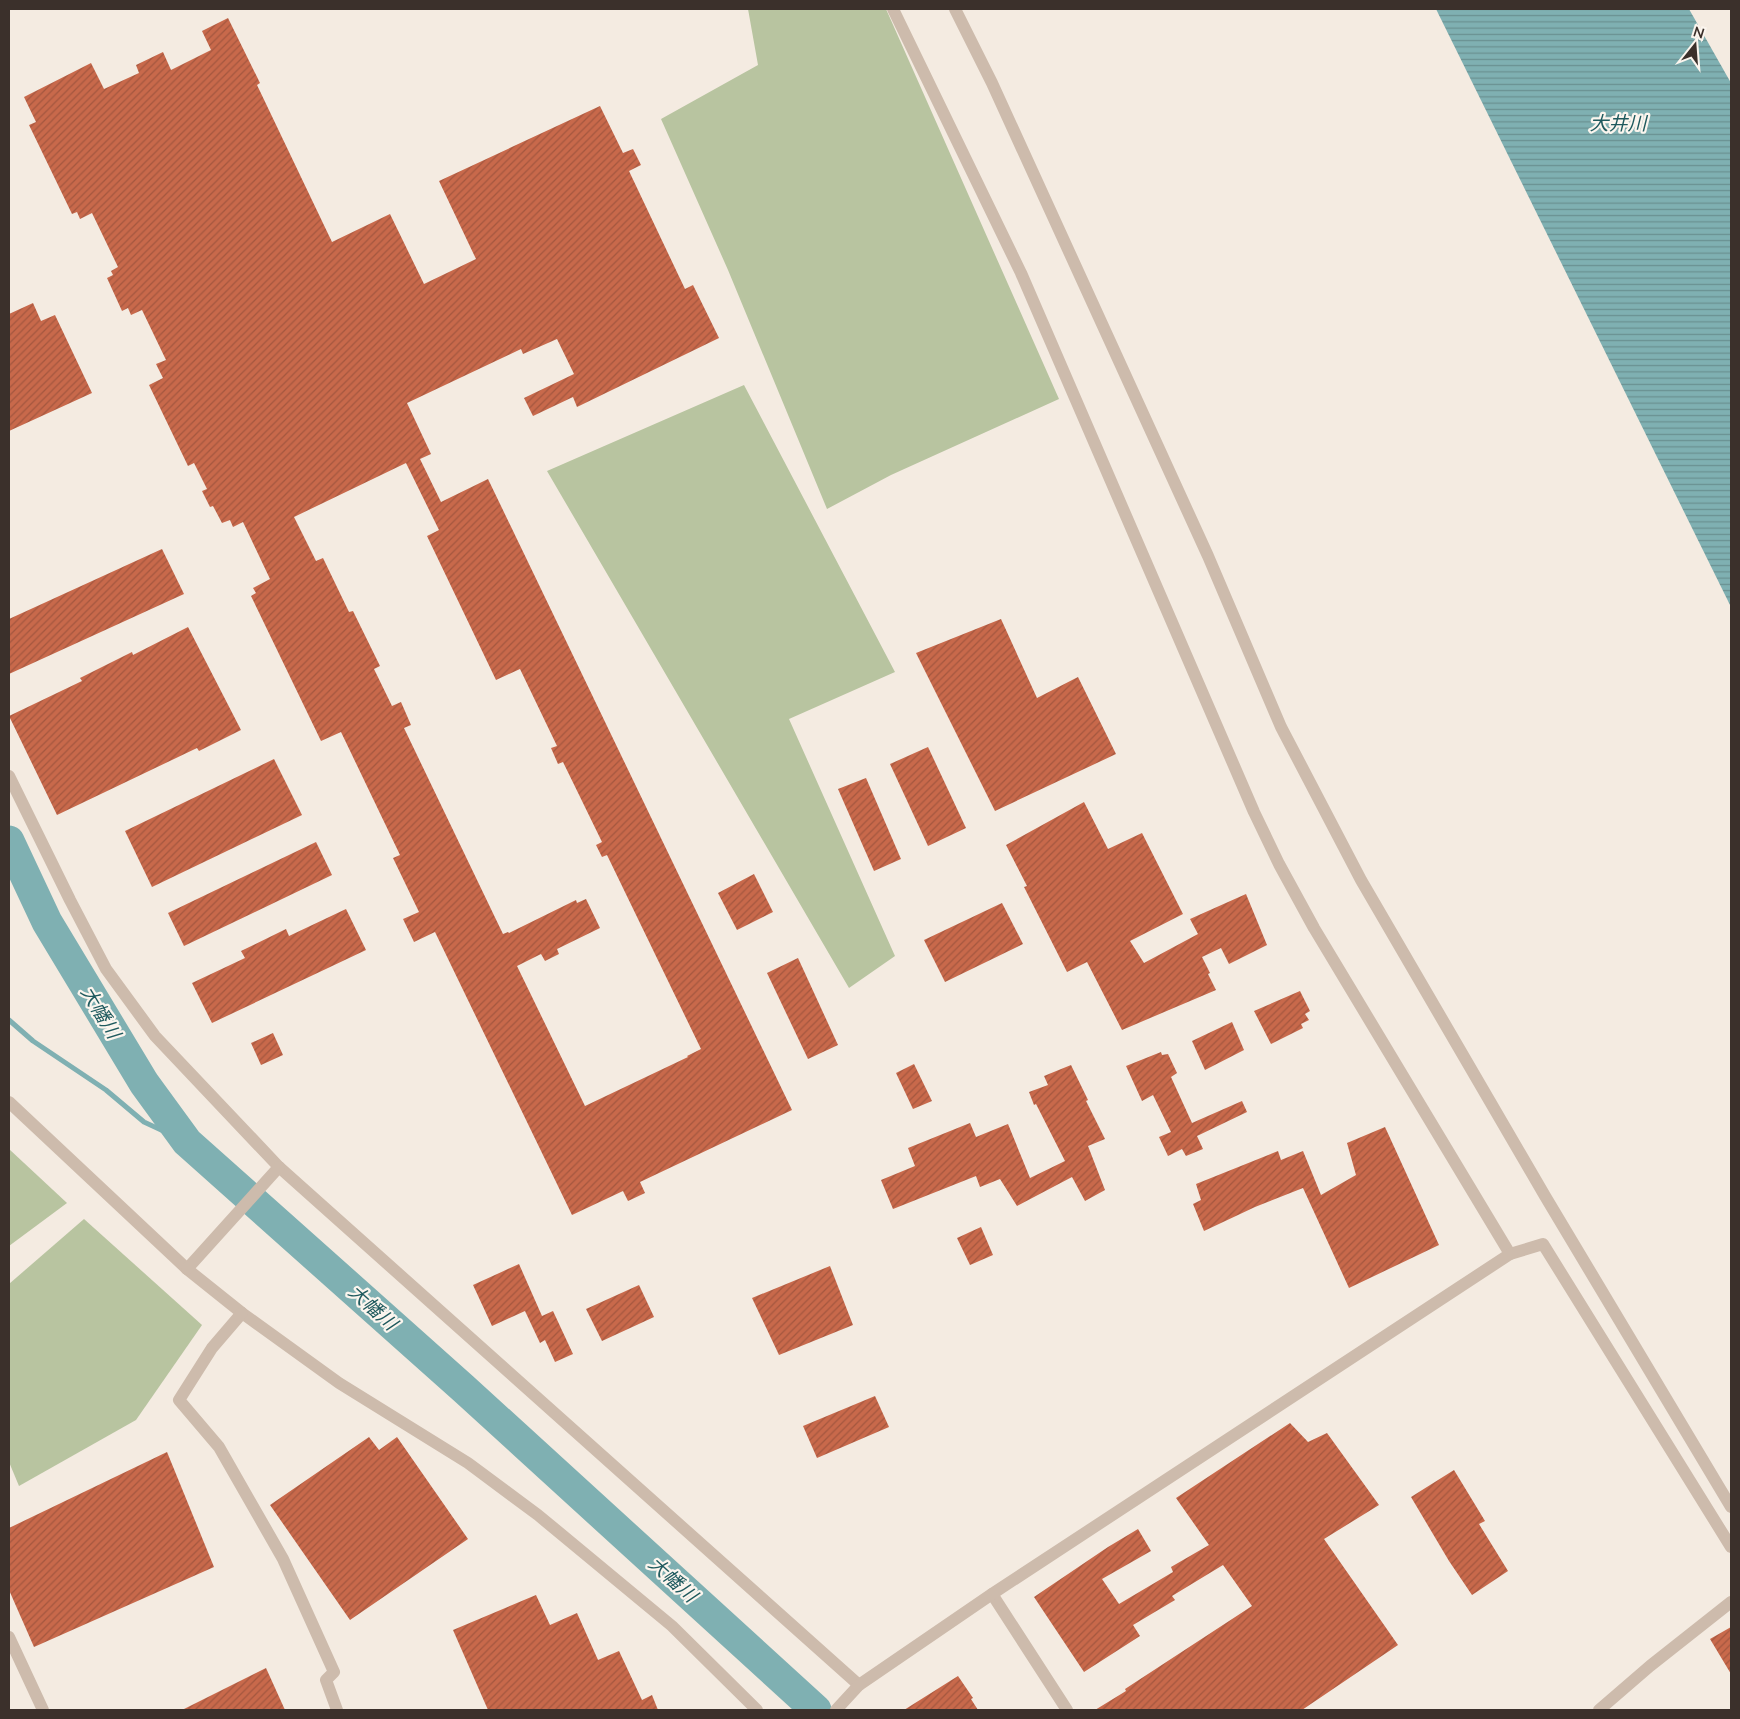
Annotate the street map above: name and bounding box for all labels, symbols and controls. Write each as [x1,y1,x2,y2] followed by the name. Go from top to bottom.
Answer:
[1670,20,1720,70] north arrow
[1691,22,1707,42] text: N
[1589,111,1648,134] water label: 大井川
[77,981,127,1044] water label: 大幡川
[344,1279,404,1336] water label: 大幡川
[644,1551,704,1608] water label: 大幡川

